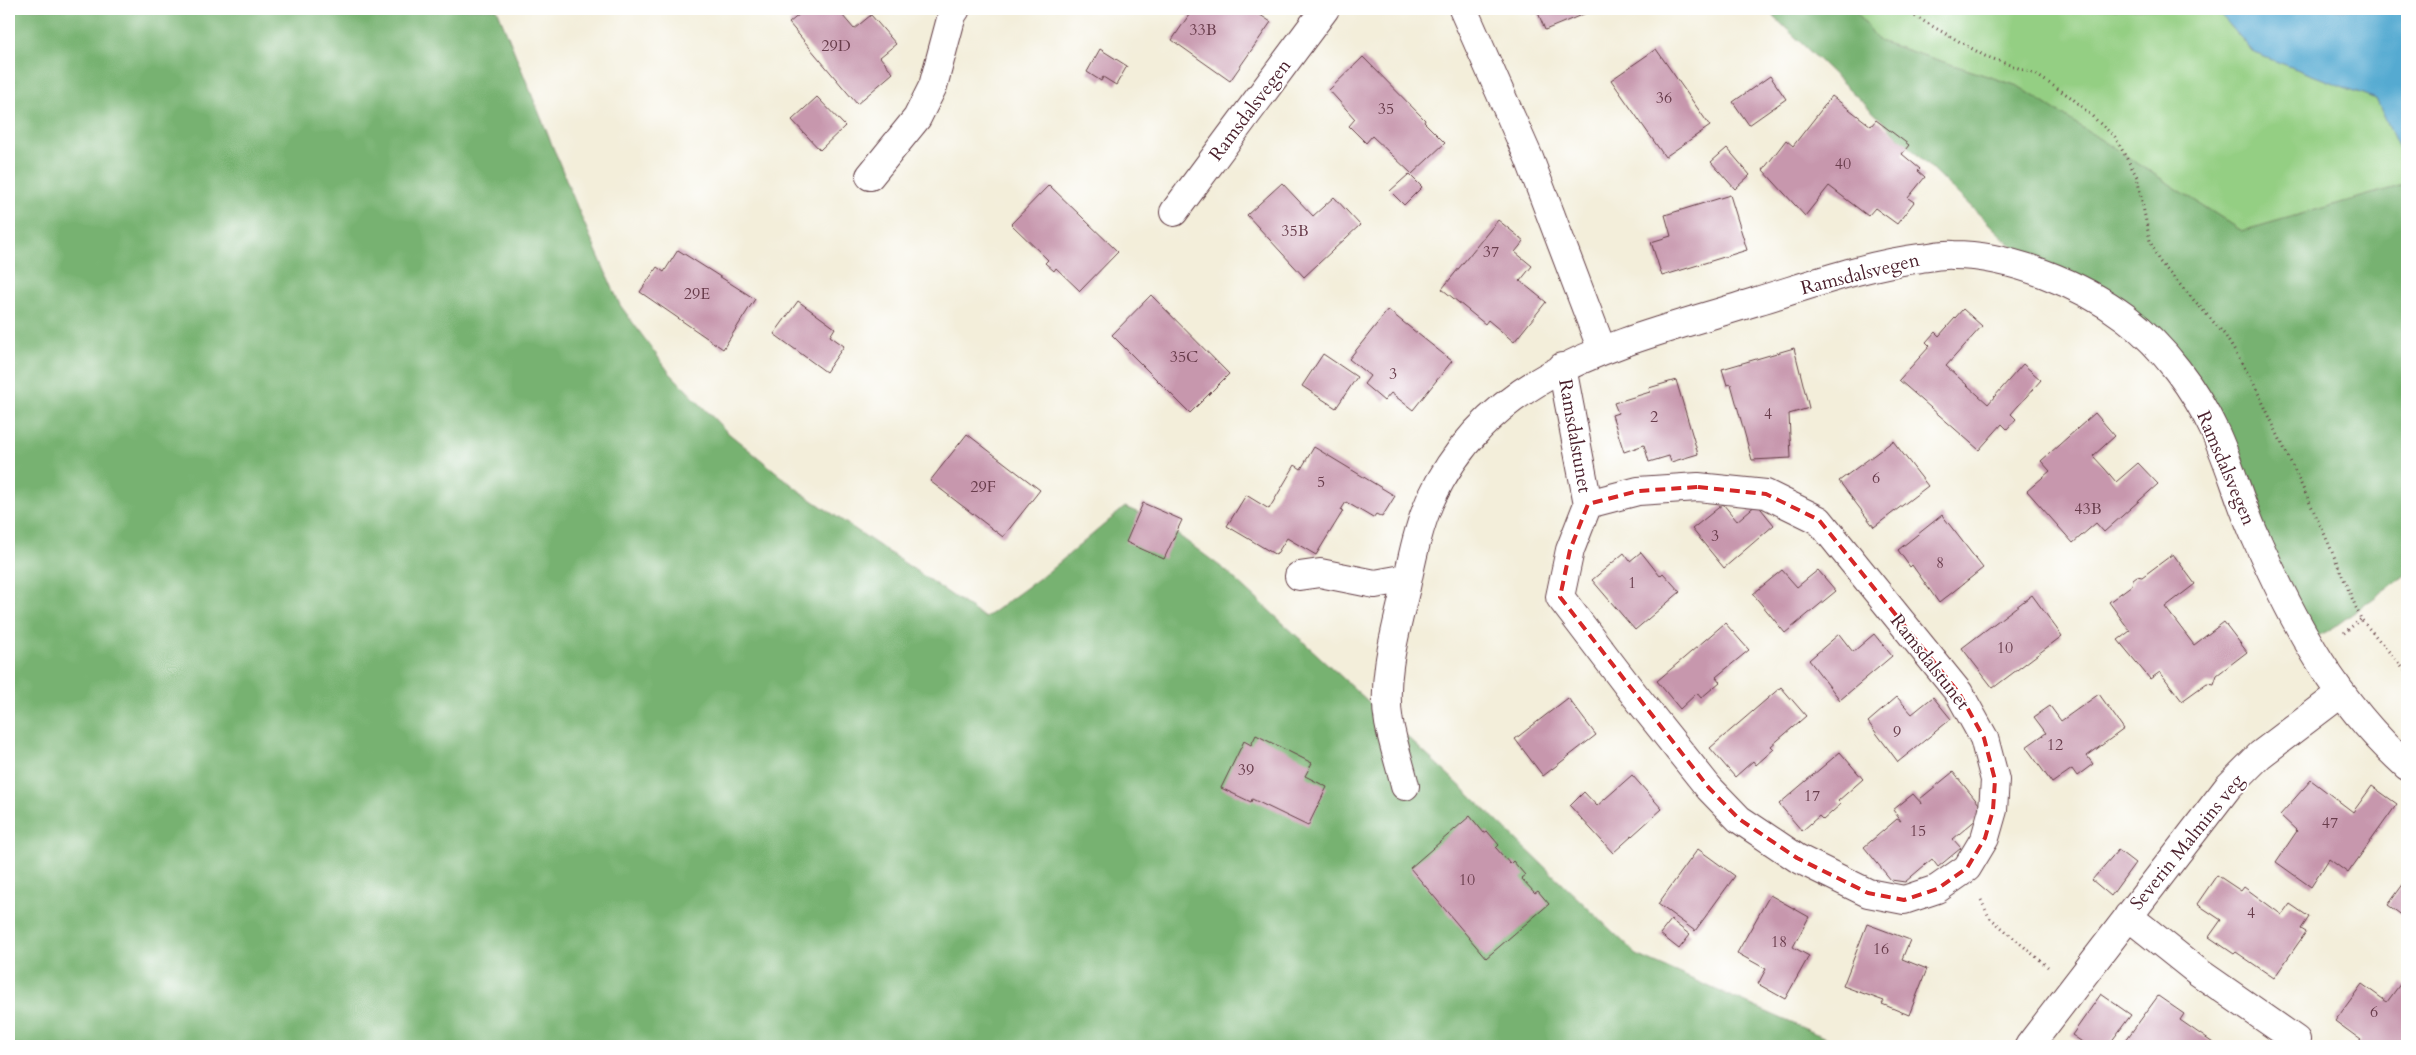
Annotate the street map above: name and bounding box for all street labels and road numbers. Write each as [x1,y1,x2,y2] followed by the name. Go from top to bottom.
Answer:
[1203,53,1297,166] street label: Ramsdalsvegen
[1798,247,1922,301] street label: Ramsdalsvegen
[1552,377,1598,495] street label: Ramsdalstunet
[2190,407,2262,529] street label: Ramsdalsvegen
[1884,609,1976,715] street label: Ramsdalstunet
[2124,768,2250,915] street label: Severin Malmins veg

